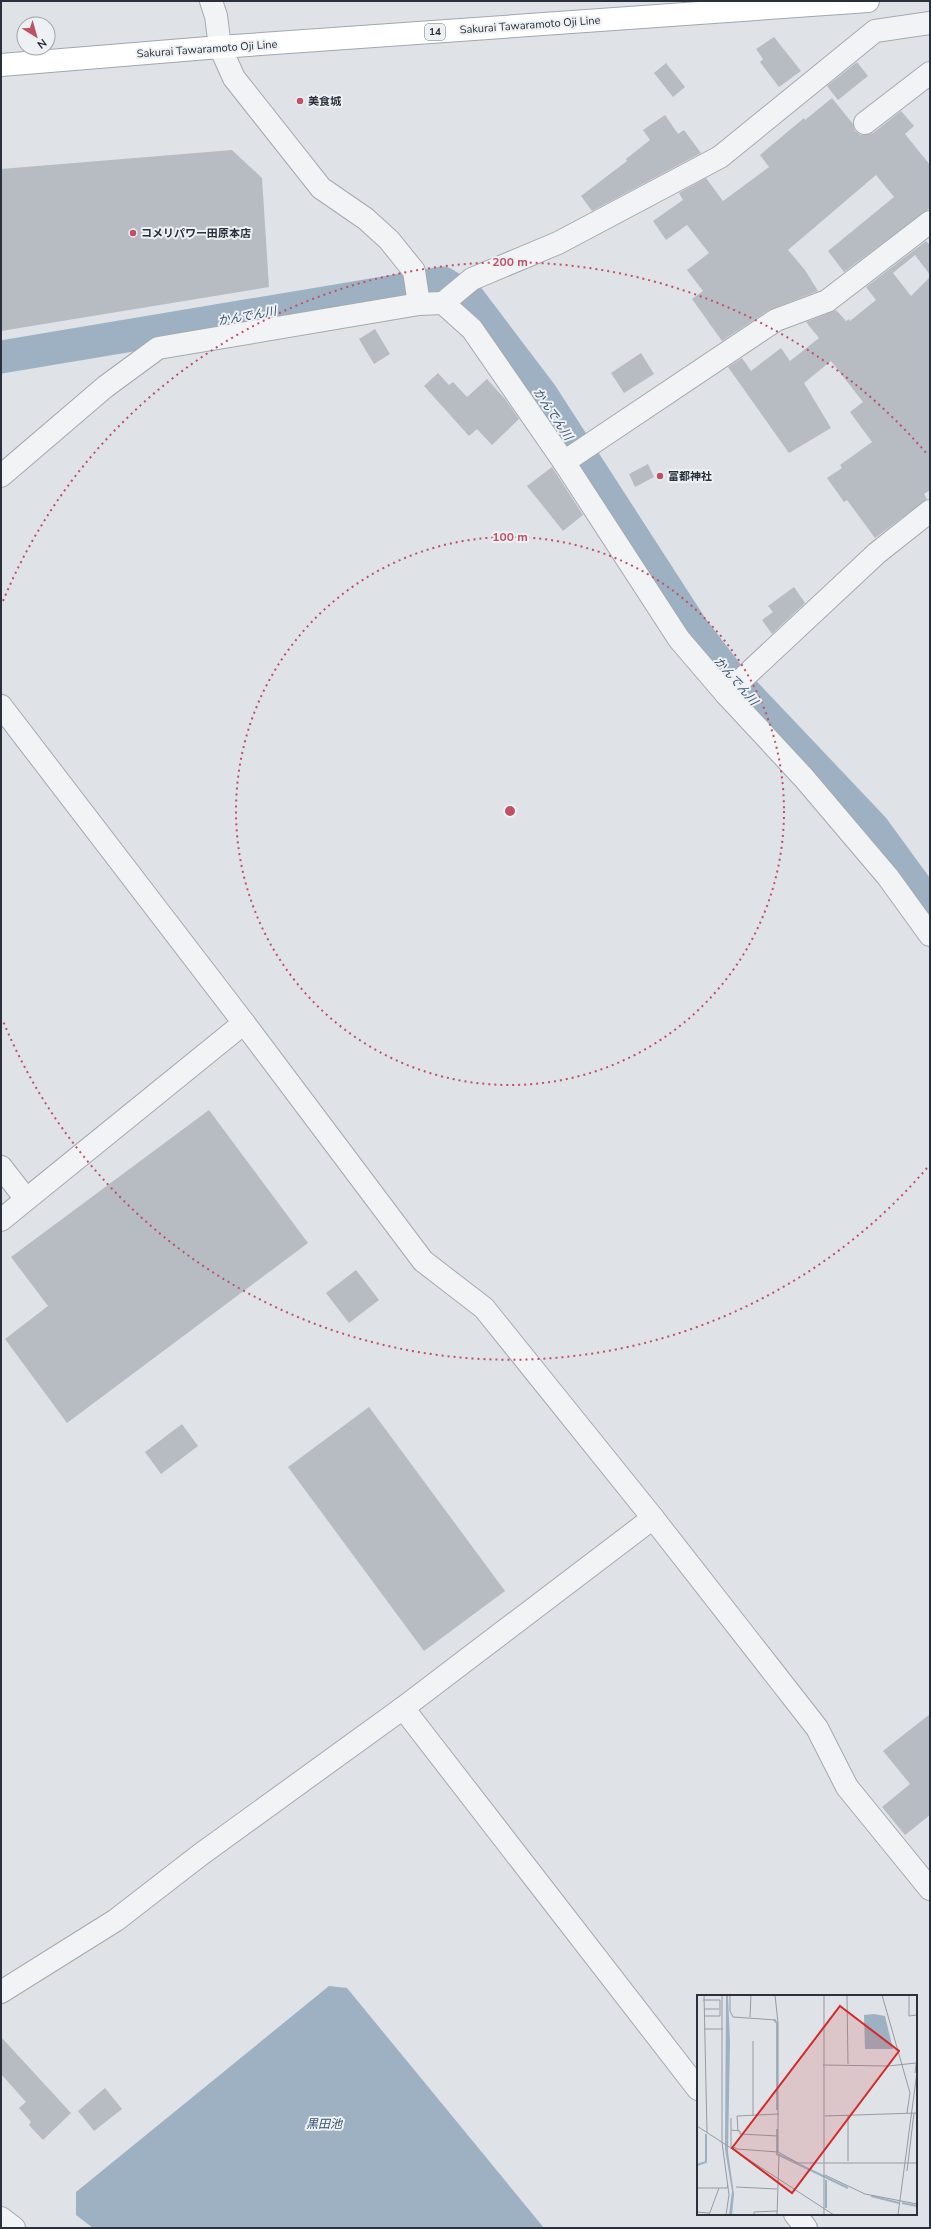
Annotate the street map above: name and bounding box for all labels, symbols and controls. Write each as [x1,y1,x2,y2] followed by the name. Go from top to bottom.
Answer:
[459,13,601,37] street label: Sakurai Tawaramoto Oji Line
[16,16,56,56] north arrow
[425,24,445,40] road number: 14
[34,35,50,52] text: N
[136,37,278,61] street label: Sakurai Tawaramoto Oji Line
[308,94,342,109] place label: 美食城
[295,96,305,106] marker: 美食城
[141,226,251,241] place label: コメリパワー田原本店
[128,228,138,238] marker: コメリパワー田原本店
[492,254,528,270] text: 200 m
[216,303,280,329] water label: かんでん川
[530,385,577,445] water label: かんでん川
[668,469,712,484] place label: 富都神社
[655,471,665,481] marker: 富都神社
[492,529,528,545] text: 100 m
[710,653,763,710] water label: かんでん川
[503,804,517,818] centre of rings
[697,1995,917,2215] inset map
[306,2116,343,2132] water label: 黒田池

